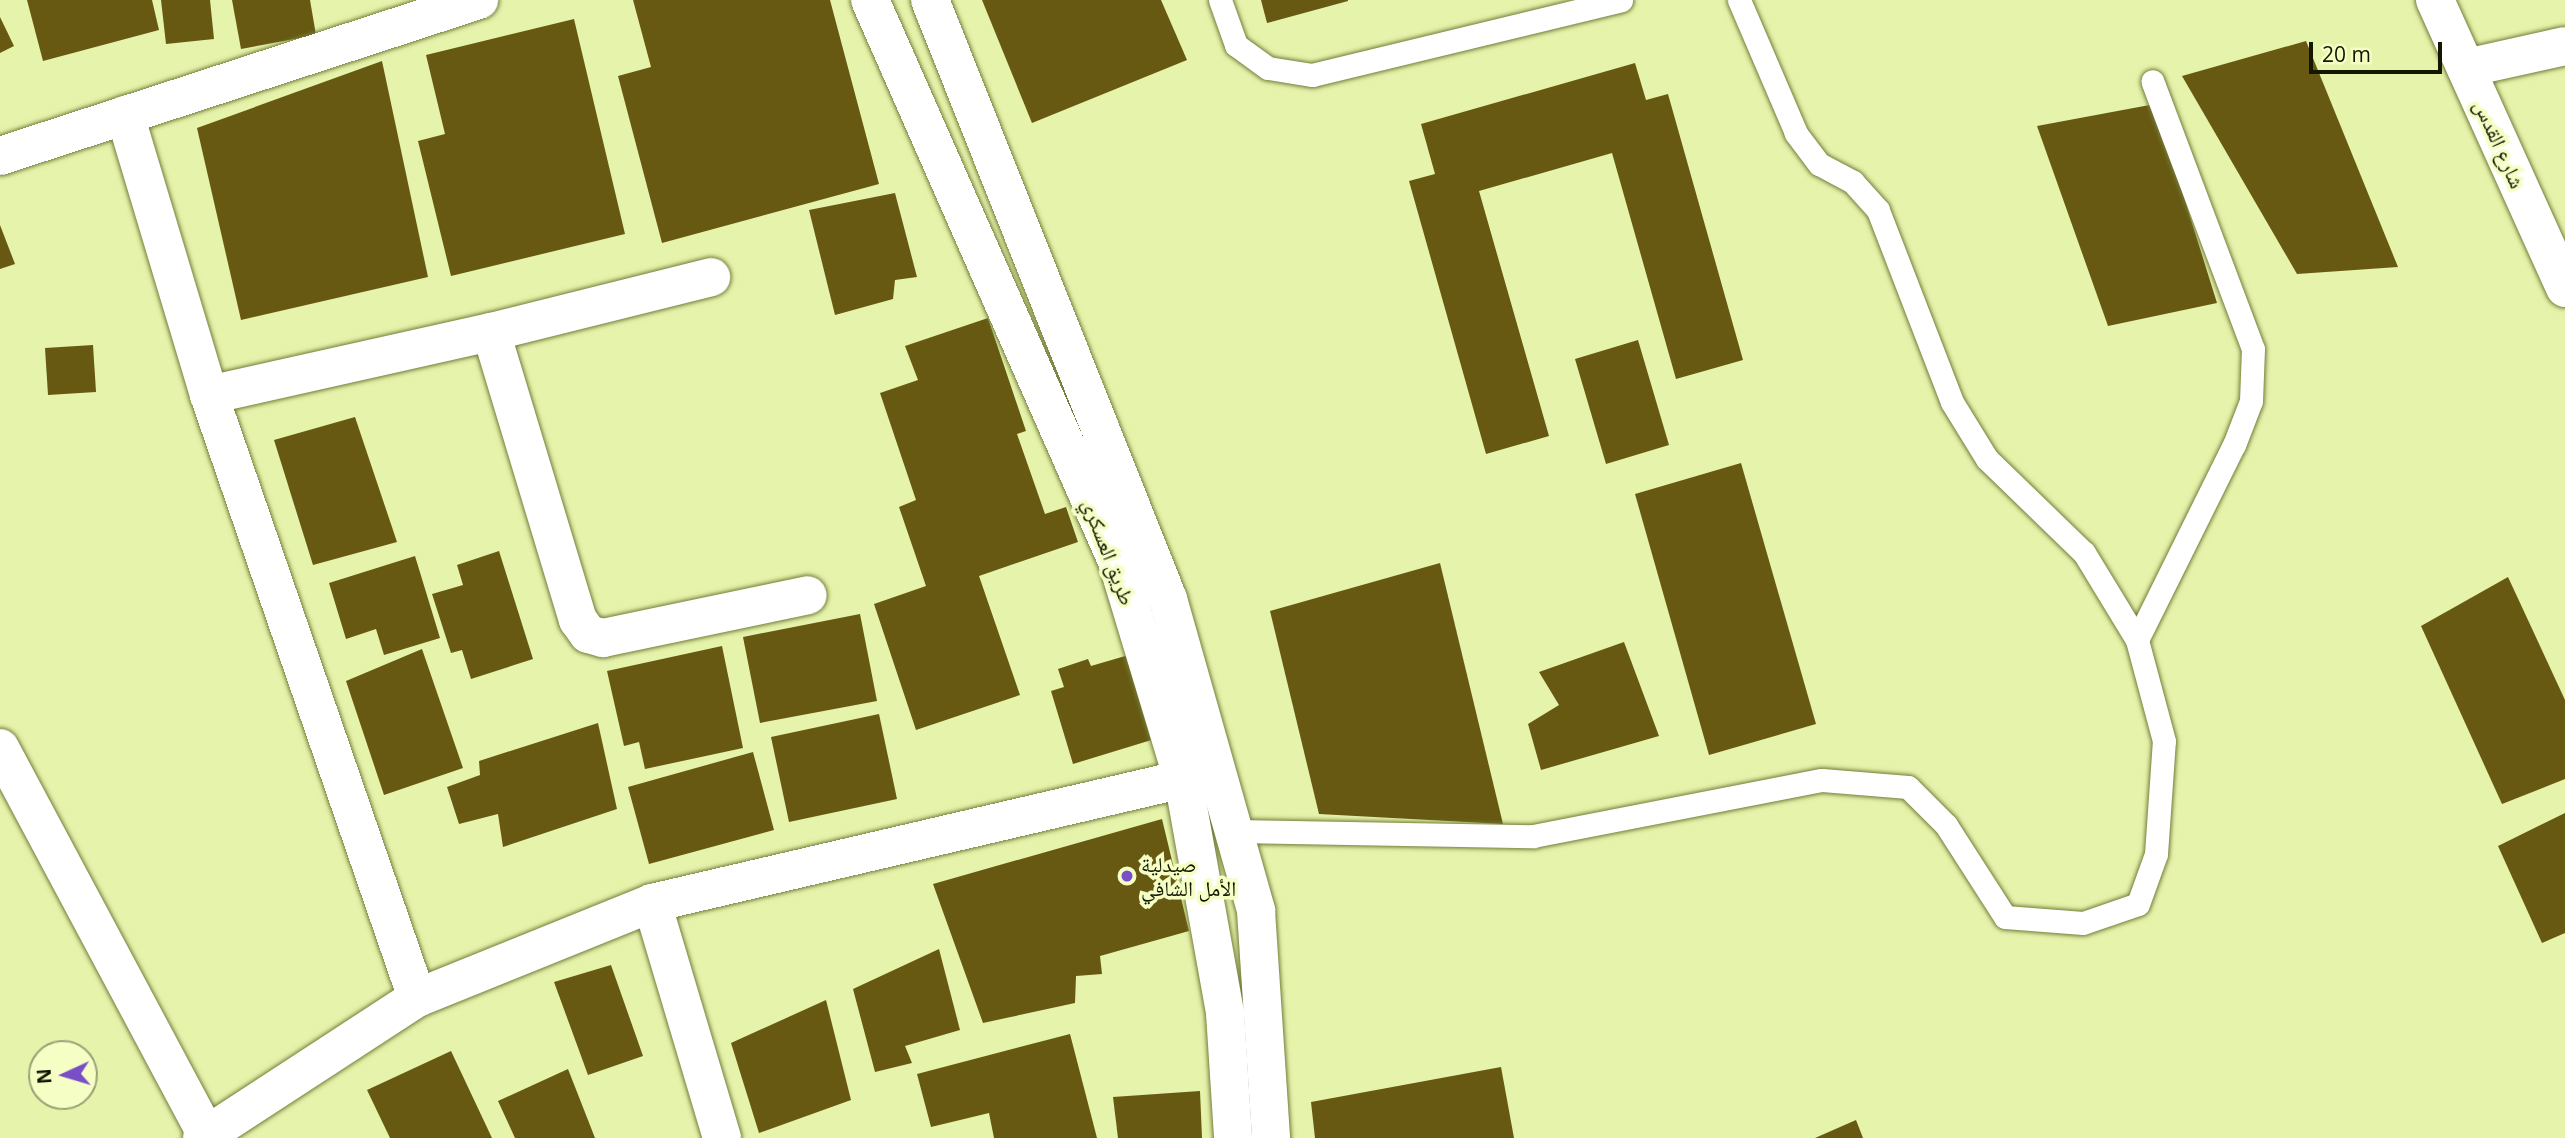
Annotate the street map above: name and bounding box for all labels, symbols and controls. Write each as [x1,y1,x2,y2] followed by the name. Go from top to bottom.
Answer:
[2313,28,2446,72] scale bar
[2322,40,2371,68] text: 20 m
[2469,96,2531,192] street label: شارع القدس
[1077,495,1141,609] street label: طريق العسكري
[1141,851,1236,901] place label: صيدلية الأمل الشافي
[1119,868,1135,884] marker: صيدلية الأمل الشافي
[28,1040,98,1110] north arrow
[31,1068,58,1085] text: N

